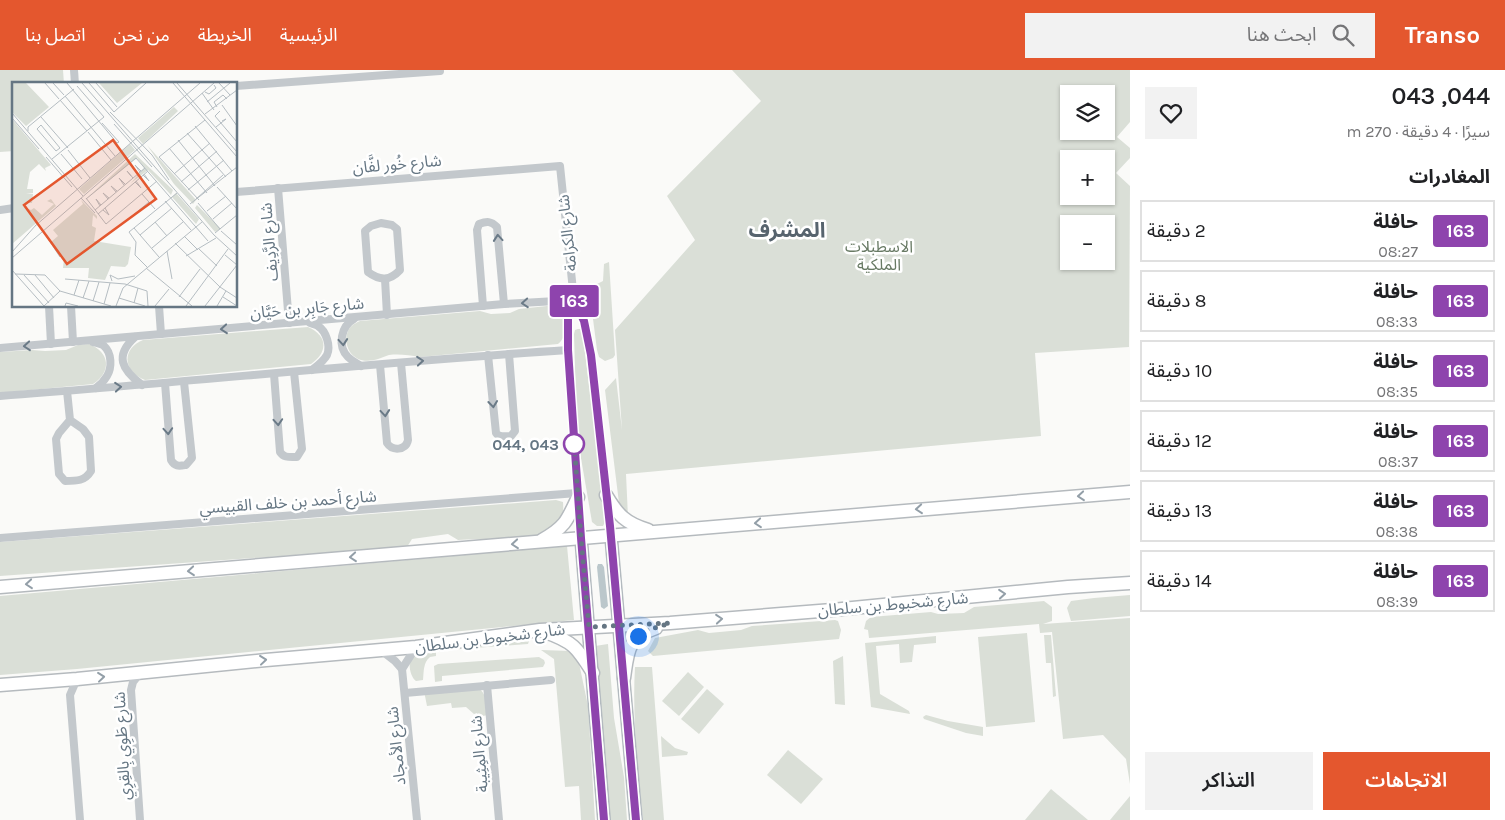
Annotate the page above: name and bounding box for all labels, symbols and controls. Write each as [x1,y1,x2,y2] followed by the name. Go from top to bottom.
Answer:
[1025,13,1375,58] search box
[1329,21,1357,49] icon: search
[1405,21,1480,49] text: Transo
[25,24,85,46] text: اتصل بنا
[113,24,170,46] text: من نحن
[198,24,252,46] text: الخريطة
[280,24,338,46] text: الرئيسية
[1247,24,1317,46] text: ابحث هنا
[12,82,238,308] inset map
[1392,82,1490,110] text: 044, 043
[1060,85,1115,270] map controls
[1060,85,1115,140] button: layers
[1145,87,1197,139] button: heart
[1347,122,1490,141] text: سيرًا · 4 دقيقة · 270 m
[351,148,443,180] street label: شارع خُور لفَّان
[1060,150,1115,205] button: +
[1409,166,1490,188] text: المغادرات
[554,193,583,272] street label: شارع الكرامة
[256,202,285,282] street label: شارع الرَّدِيف
[1373,211,1418,233] text: حافلة
[1060,215,1115,270] button: −
[749,218,825,242] district label: المشرف
[1147,220,1206,242] text: 2 دقيقة
[1446,220,1475,242] text: 163
[493,234,504,242] one-way arrow
[845,237,913,274] park label: الاسطبلات الملكية
[1378,242,1418,261] text: 08:27
[1373,281,1418,303] text: حافلة
[545,285,603,317] line badge: 163
[560,290,588,312] text: 163
[1147,290,1206,312] text: 8 دقيقة
[1446,290,1475,312] text: 163
[249,294,365,325] street label: شارع جَابِر بن حَيَّان
[521,297,529,308] one-way arrow
[1376,312,1418,331] text: 08:33
[219,323,227,334] one-way arrow
[337,338,348,346] one-way arrow
[23,340,31,351] one-way arrow
[1373,351,1418,373] text: حافلة
[416,356,424,367] one-way arrow
[1147,360,1212,382] text: 10 دقيقة
[1446,360,1475,382] text: 163
[115,381,123,392] one-way arrow
[1377,382,1418,401] text: 08:35
[487,400,498,408] one-way arrow
[379,409,390,417] one-way arrow
[272,418,283,426] one-way arrow
[1373,421,1418,443] text: حافلة
[163,428,174,436] one-way arrow
[1147,430,1212,452] text: 12 دقيقة
[1446,430,1475,452] text: 163
[563,433,585,455] marker: 044, 043
[492,435,559,454] place label: 044, 043
[1378,452,1418,471] text: 08:37
[199,486,378,521] street label: شارع أحمد بن خلف القبيسي
[1077,490,1085,501] one-way arrow
[1373,491,1418,513] text: حافلة
[1147,500,1212,522] text: 13 دقيقة
[1446,500,1475,522] text: 163
[915,503,923,514] one-way arrow
[753,517,761,528] one-way arrow
[1376,522,1418,541] text: 08:38
[510,538,518,549] one-way arrow
[349,552,357,563] one-way arrow
[1373,561,1418,583] text: حافلة
[187,565,195,576] one-way arrow
[1147,570,1212,592] text: 14 دقيقة
[1446,570,1475,592] text: 163
[25,579,33,590] one-way arrow
[817,588,969,623] street label: شارع شخبوط بن سلطان
[999,589,1007,600] one-way arrow
[1376,592,1418,611] text: 08:39
[715,614,723,625] one-way arrow
[414,619,567,660] street label: شارع شخبوط بن سلطان
[626,624,651,649] your location
[259,655,267,666] one-way arrow
[97,672,105,683] one-way arrow
[110,691,137,801] street label: شارع طَوِي بِالقِرِي
[382,705,413,786] street label: شارع الأمجاد
[466,714,495,793] street label: شارع المِثِيبة
[1145,752,1313,810] button: التذاكر
[1323,752,1490,810] button: الاتجاهات

